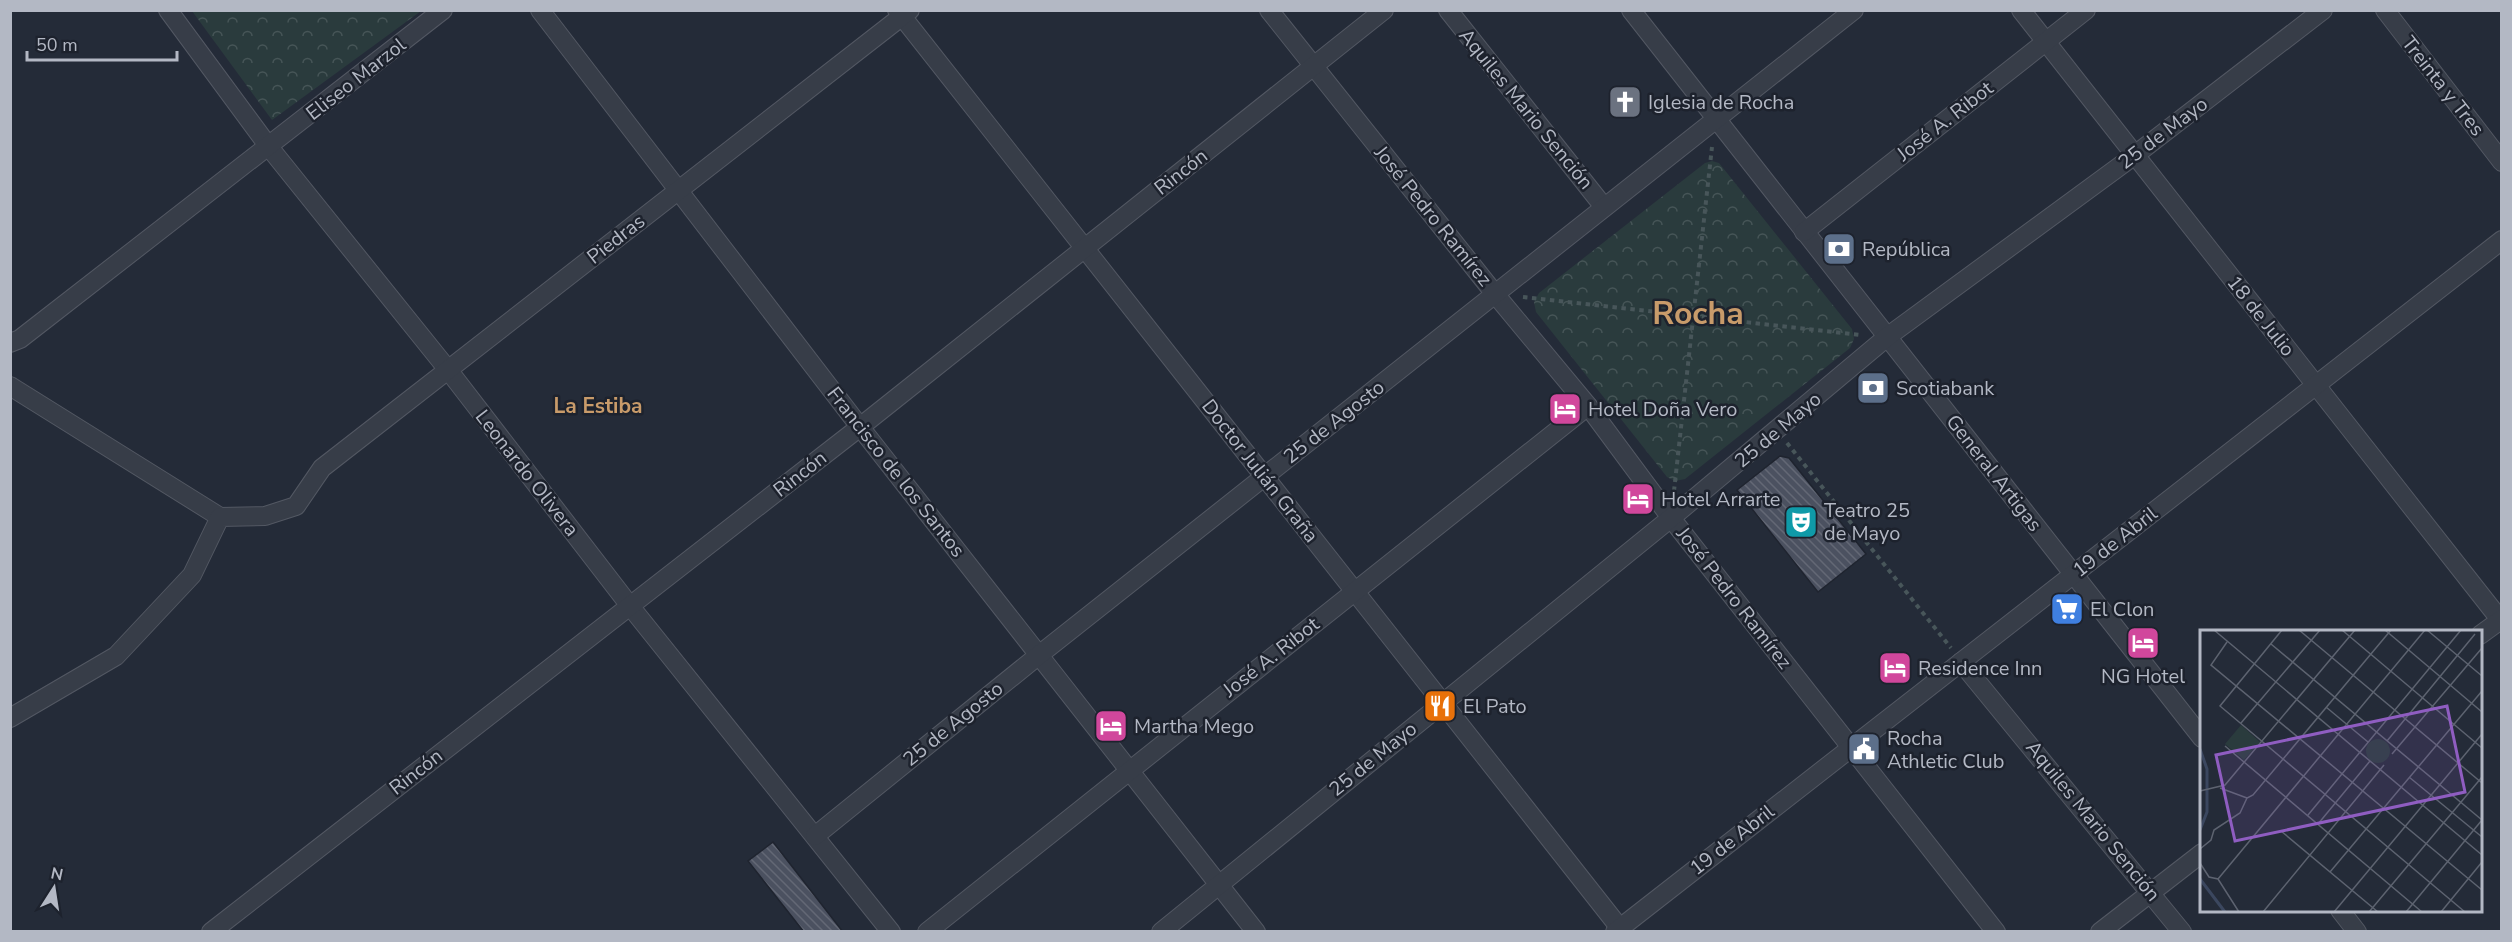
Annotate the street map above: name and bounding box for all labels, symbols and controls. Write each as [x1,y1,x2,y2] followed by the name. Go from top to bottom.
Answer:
[1453,23,1599,195] street label: Aquiles Mario Sención
[27,24,177,62] scale bar
[2395,30,2491,142] street label: Treinta y Tres
[301,31,412,127] street label: Eliseo Marzol
[36,33,78,57] text: 50 m
[1890,74,2000,168] street label: José A. Ribot
[1607,84,1643,120] church icon: Iglesia de Rocha
[1648,89,1794,116] place label: Iglesia de Rocha
[2113,90,2213,176] street label: 25 de Mayo
[1367,139,1498,292] street label: José Pedro Ramírez
[1149,143,1213,201] street label: Rincón
[581,208,651,270] street label: Piedras
[1821,231,1857,267] bank icon: República
[1862,236,1951,263] place label: República
[2221,270,2301,362] street label: 18 de Julio
[1652,292,1744,335] district label: Rocha
[1855,370,1891,406] bank icon: Scotiabank
[1278,374,1390,470] street label: 25 de Agosto
[1896,375,1995,402] place label: Scotiabank
[821,381,971,563] street label: Francisco de los Santos
[1729,386,1827,474] street label: 25 de Mayo
[1547,391,1583,427] hotel icon: Hotel Doña Vero
[553,392,643,420] district label: La Estiba
[1195,394,1325,548] street label: Doctor Julián Graña
[1588,396,1737,423] place label: Hotel Doña Vero
[469,404,585,542] street label: Leonardo Olivera
[1940,409,2048,537] street label: General Artigas
[768,445,832,503] street label: Rincón
[1620,481,1656,517] hotel icon: Hotel Arrarte
[1661,486,1780,513] place label: Hotel Arrarte
[1824,497,1910,547] place label: Teatro 25 de Mayo
[2067,500,2163,584] street label: 19 de Abril
[1783,504,1819,540] theatre icon: Teatro 25 de Mayo
[1669,521,1798,675] street label: José Pedro Ramírez
[2049,591,2085,627] supermarket icon: El Clon
[2090,596,2154,623] place label: El Clon
[1216,610,1326,704] street label: José A. Ribot
[2125,625,2161,661] hotel icon: NG Hotel
[2200,630,2482,912] inset map
[1877,650,1913,686] hotel icon: Residence Inn
[1918,655,2042,682] place label: Residence Inn
[2101,663,2185,690] place label: NG Hotel
[897,675,1009,773] street label: 25 de Agosto
[1422,688,1458,724] restaurant icon: El Pato
[1463,693,1527,720] place label: El Pato
[1093,708,1129,744] hotel icon: Martha Mego
[1134,713,1254,740] place label: Martha Mego
[1324,715,1422,803] street label: 25 de Mayo
[1887,725,2004,775] place label: Rocha Athletic Club
[1846,731,1882,767] public building icon: Rocha Athletic Club
[2020,735,2166,907] street label: Aquiles Mario Sención
[384,743,448,801] street label: Rincón
[1684,798,1780,882] street label: 19 de Abril
[24,858,84,918] north arrow
[49,862,65,886] text: N

